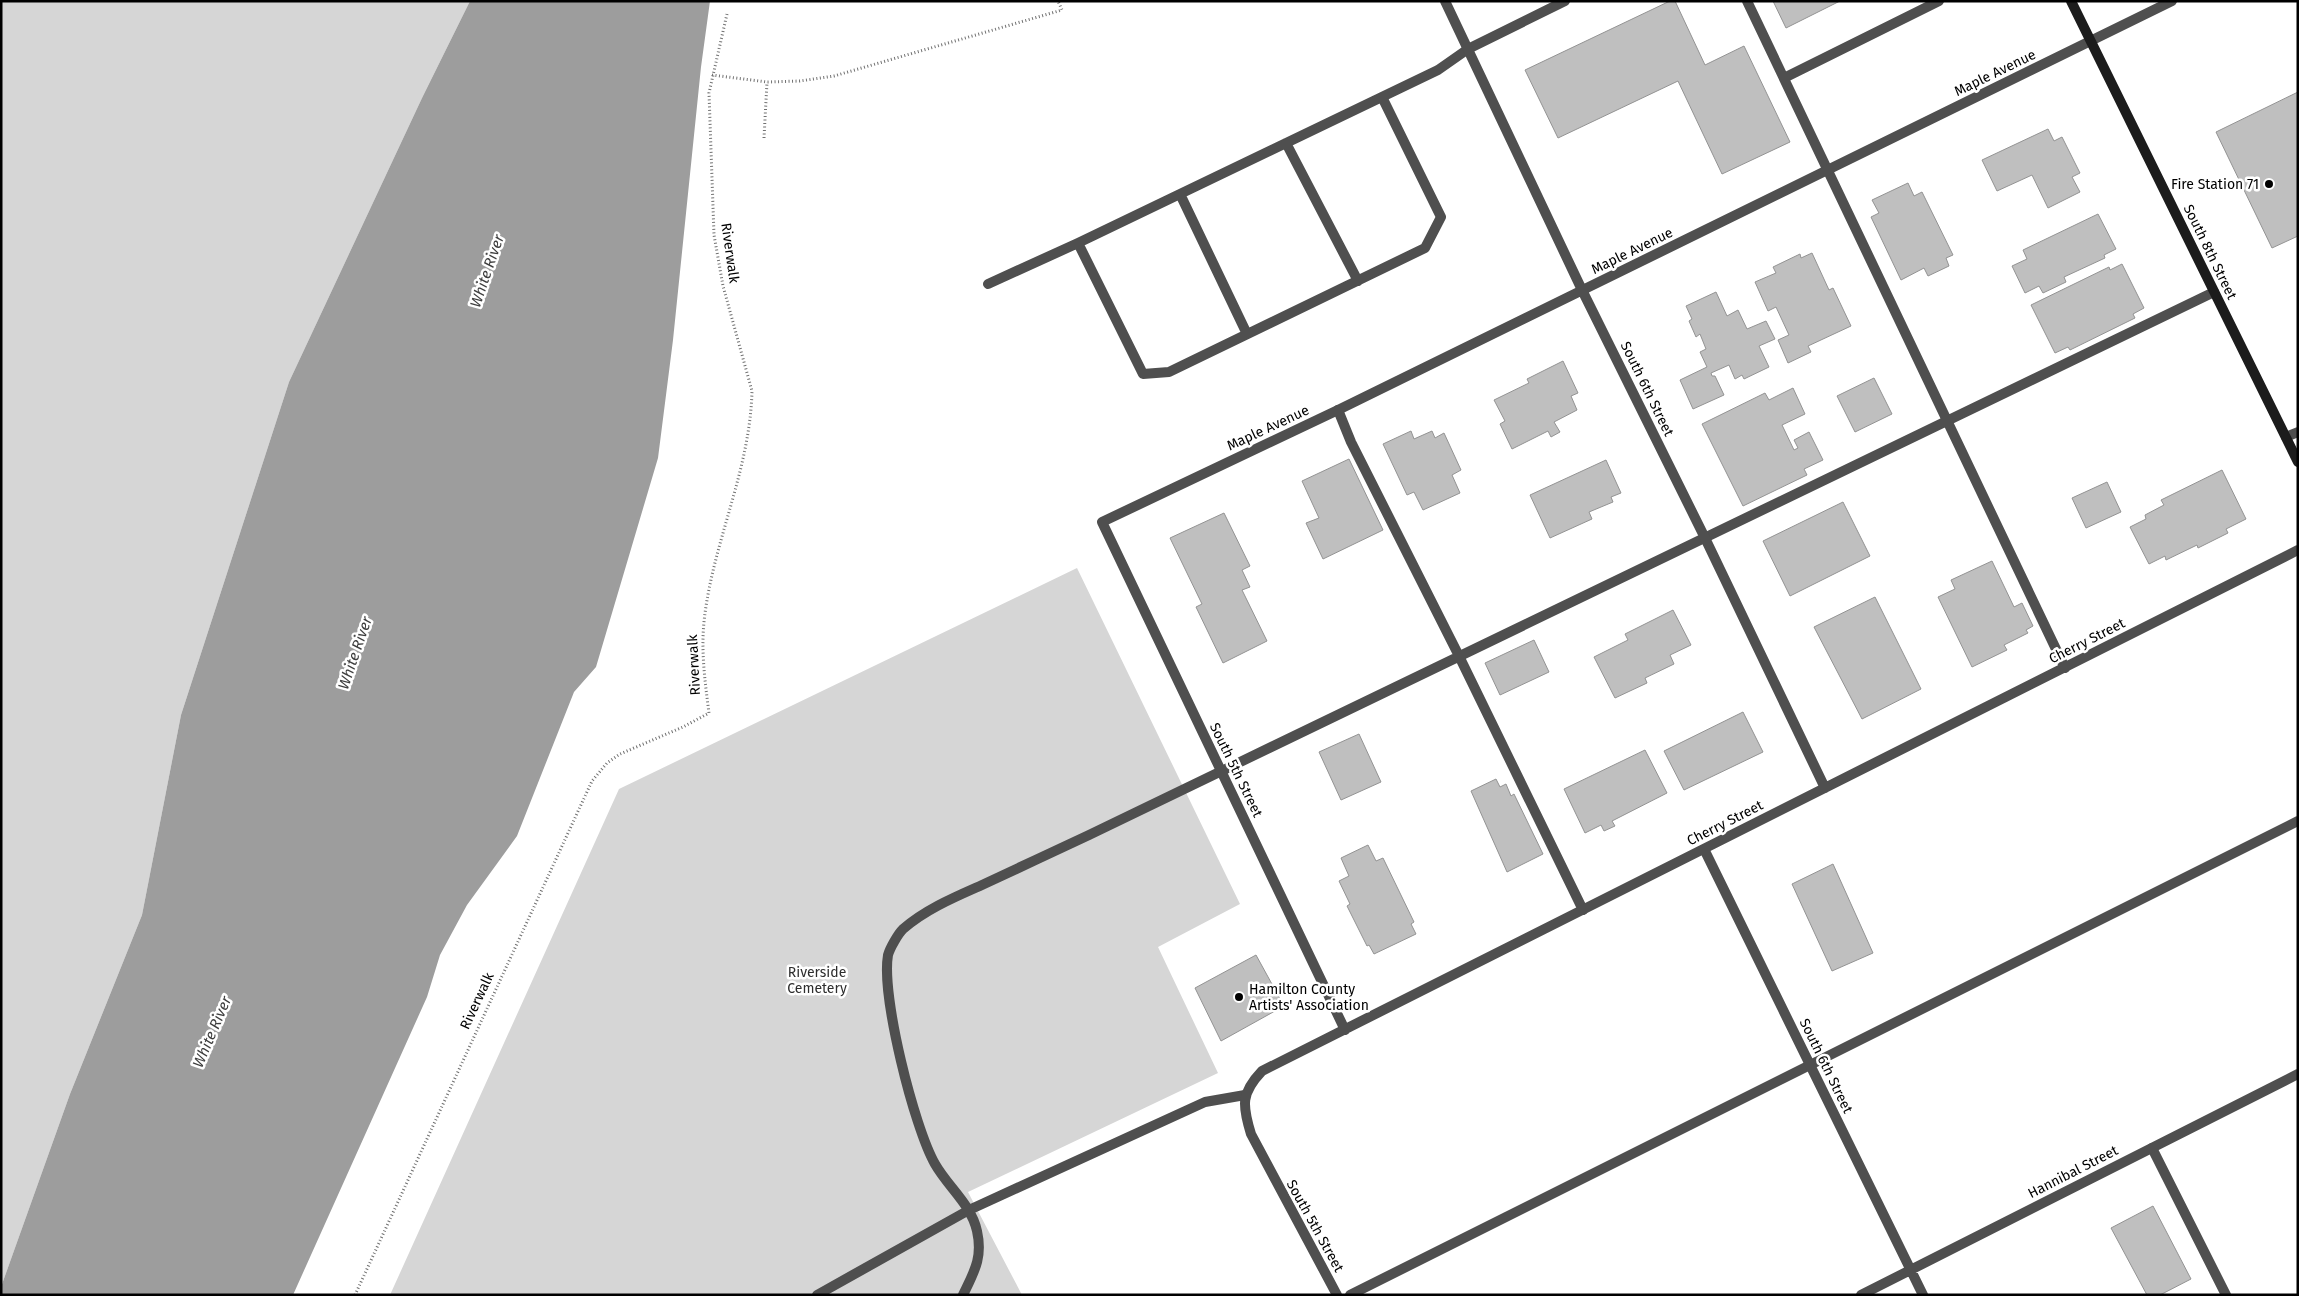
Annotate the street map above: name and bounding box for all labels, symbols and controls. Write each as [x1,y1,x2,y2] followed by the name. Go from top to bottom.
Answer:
[1951,46,2039,100] street label: Maple Avenue
[2171,176,2259,193] place label: Fire Station 71
[2263,178,2275,190] marker: Fire Station 71
[2180,202,2241,303] street label: South 8th Street
[717,222,743,285] street label: Riverwalk
[1588,224,1676,278] street label: Maple Avenue
[466,231,508,310] water label: White River
[1617,339,1678,440] street label: South 6th Street
[1224,402,1312,454] street label: Maple Avenue
[334,613,376,692] water label: White River
[2046,614,2129,667] street label: Cherry Street
[684,633,704,696] street label: Riverwalk
[1206,720,1267,821] street label: South 5th Street
[1684,796,1767,849] street label: Cherry Street
[787,964,847,997] park label: Riverside Cemetery
[456,969,498,1032] street label: Riverwalk
[1249,981,1369,1014] place label: Hamilton County Artists' Association
[1233,991,1245,1003] marker: Hamilton County Artists' Association
[189,992,236,1070] water label: White River
[1796,1016,1857,1117] street label: South 6th Street
[2025,1142,2122,1202] street label: Hannibal Street
[1283,1177,1348,1276] street label: South 5th Street

